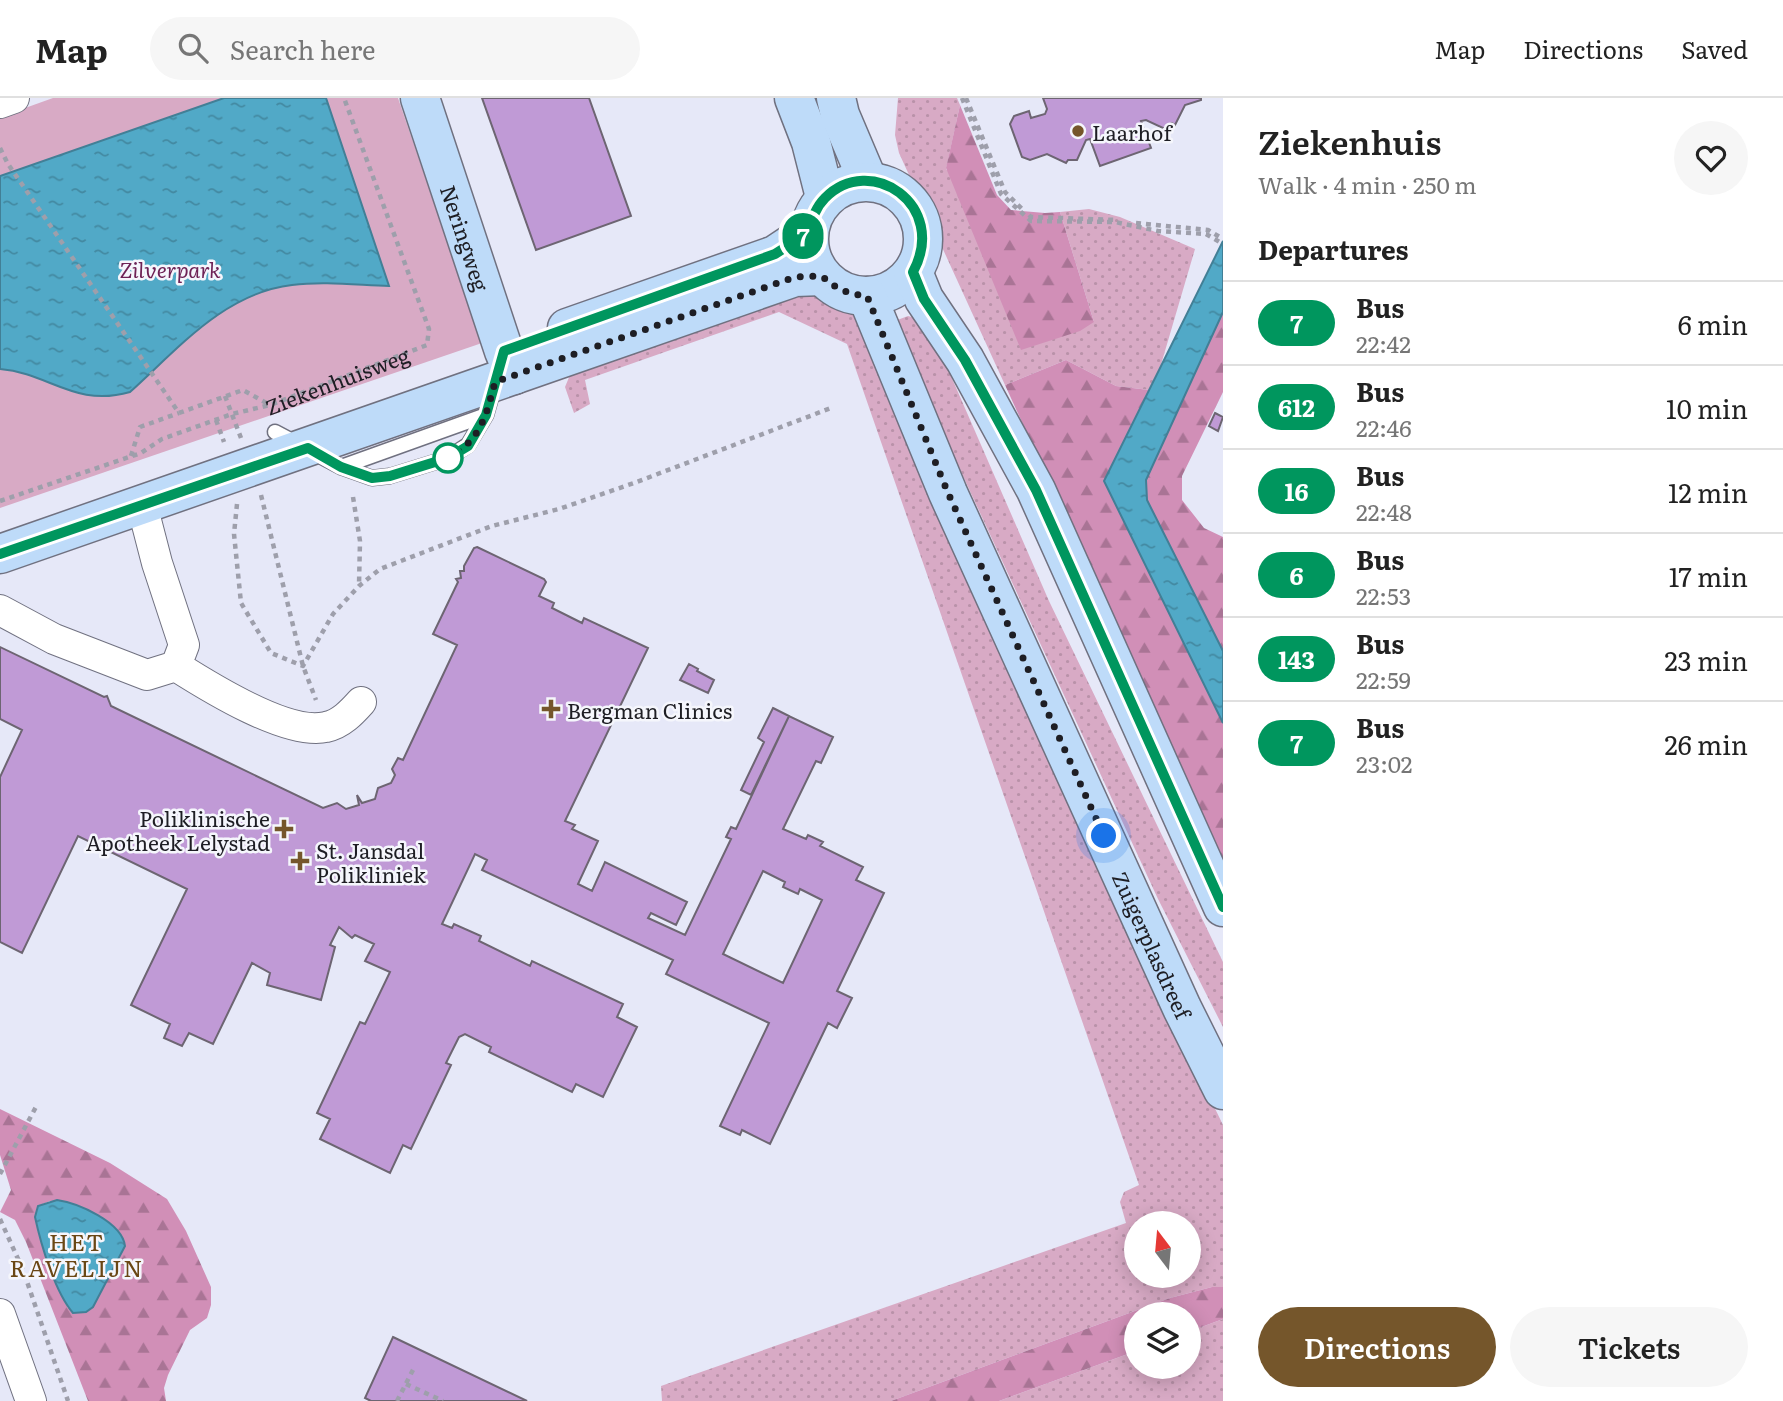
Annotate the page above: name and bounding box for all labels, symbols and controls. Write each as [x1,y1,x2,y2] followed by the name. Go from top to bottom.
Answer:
[150,17,640,80] search box
[35,24,108,73] text: Map
[174,29,212,67] icon: search
[230,29,376,68] text: Search here
[1434,31,1485,66] text: Map
[1523,31,1643,66] text: Directions
[1681,31,1748,66] text: Saved
[1092,116,1173,147] place label: Laarhof
[1258,116,1441,165] text: Ziekenhuis
[1674,121,1748,195] button: heart
[1070,123,1086,139] marker: Laarhof
[1258,167,1477,201] text: Walk · 4 min · 250 m
[434,180,498,295] street label: Neringweg
[780,213,826,259] line badge: 7
[796,218,810,253] text: 7
[1258,229,1409,268] text: Departures
[119,253,221,284] park label: Zilverpark
[1356,287,1404,326] text: Bus
[1678,304,1748,343] text: 6 min
[1290,305,1303,340] text: 7
[1356,326,1411,360] text: 22:42
[260,338,414,421] street label: Ziekenhuisweg
[1356,371,1404,410] text: Bus
[1666,388,1748,427] text: 10 min
[1278,389,1315,424] text: 612
[1356,410,1412,444] text: 22:46
[433,443,463,473] unlabelled marker
[1356,455,1404,494] text: Bus
[1668,472,1748,511] text: 12 min
[1285,473,1308,508] text: 16
[1356,494,1412,528] text: 22:48
[1356,539,1404,578] text: Bus
[1669,556,1748,595] text: 17 min
[1289,557,1304,592] text: 6
[1356,578,1411,612] text: 22:53
[1356,623,1404,662] text: Bus
[1664,640,1748,679] text: 23 min
[1278,641,1315,676] text: 143
[1356,662,1411,696] text: 22:59
[567,694,732,725] place label: Bergman Clinics
[541,699,561,719] marker: Bergman Clinics
[1356,707,1404,746] text: Bus
[1665,724,1748,763] text: 26 min
[1290,725,1303,760] text: 7
[1356,746,1413,780] text: 23:02
[86,802,270,857] place label: Poliklinische Apotheek Lelystad
[1086,818,1121,853] your location
[276,821,292,837] marker: Poliklinische Apotheek Lelystad
[316,834,426,889] place label: St. Jansdal Polikliniek
[290,851,310,871] marker: St. Jansdal Polikliniek
[1106,866,1201,1025] street label: Zuigerplasdreef
[1124,1211,1200,1288] north arrow
[1124,1211,1201,1379] map controls
[10,1224,144,1284] district label: HET RAVELIJN
[1124,1302,1201,1379] button: layers
[1258,1307,1496,1387] button: Directions
[1510,1307,1748,1387] button: Tickets

